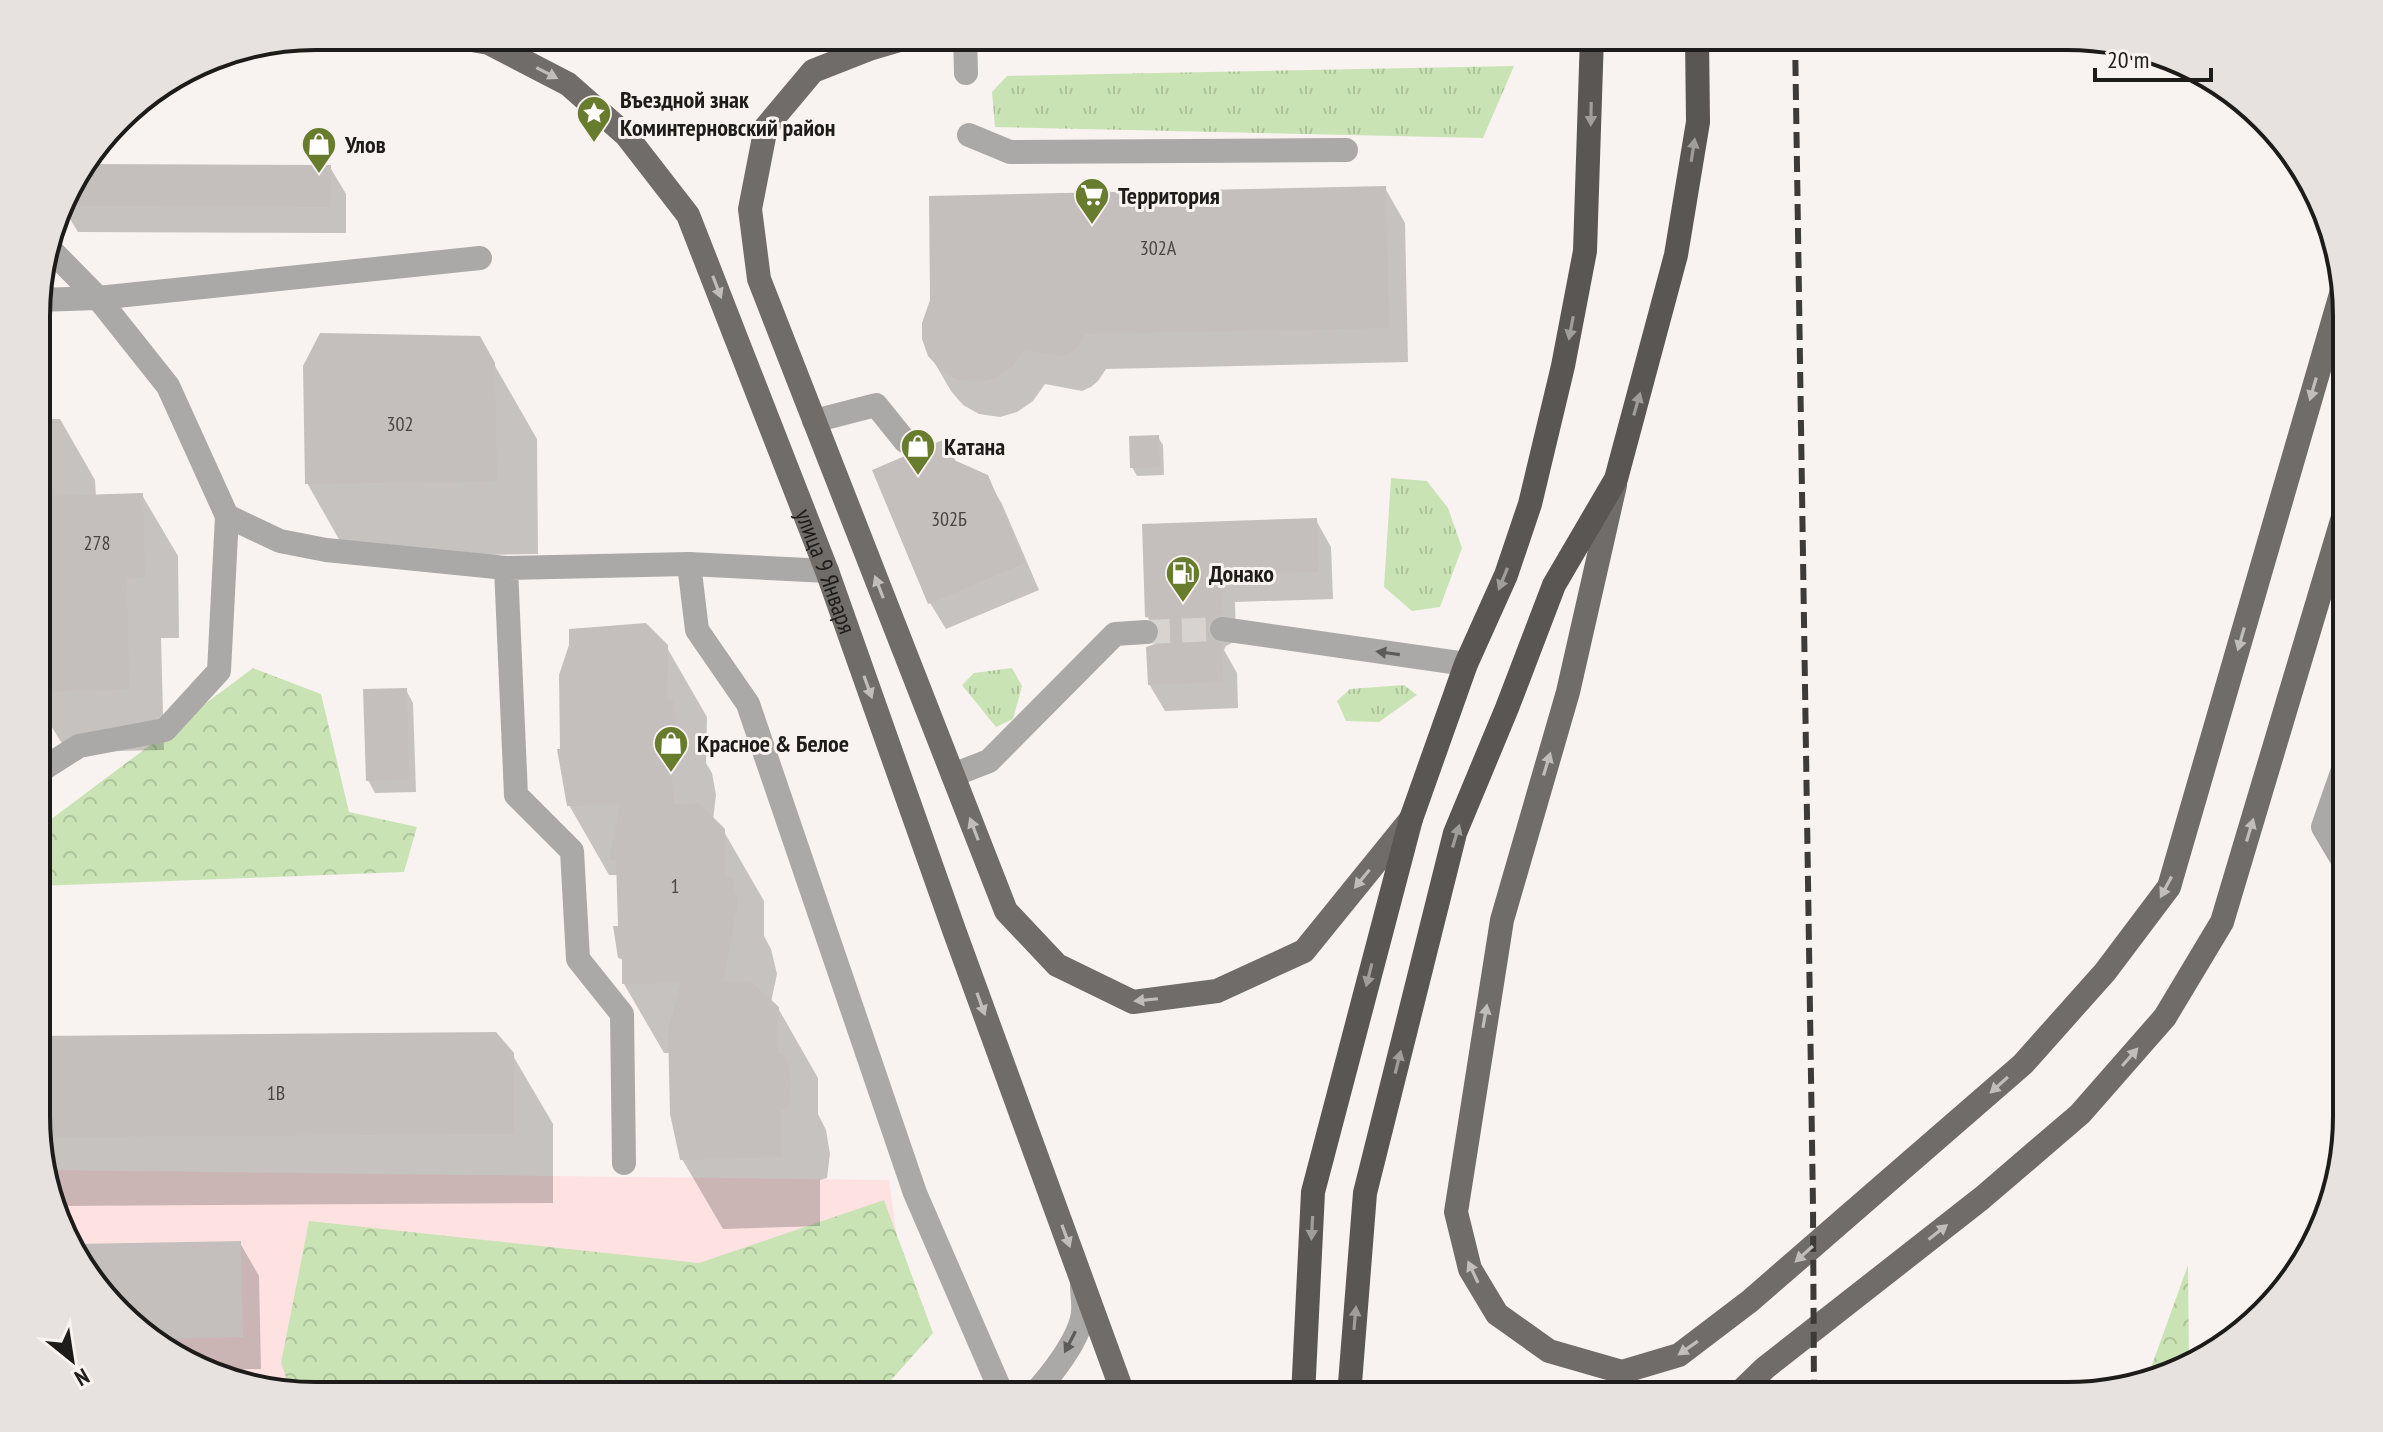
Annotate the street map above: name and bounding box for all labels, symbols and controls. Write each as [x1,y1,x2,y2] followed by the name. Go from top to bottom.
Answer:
[2095,32,2211,82] scale bar
[2107,44,2149,75] text: 20 m
[535,66,558,79] one-way arrow
[620,84,835,143] place label: Въездной знак Коминтерновский район
[575,94,613,144] place icon: Въездной знак Коминтерновский район
[1584,102,1597,127] one-way arrow
[300,125,338,175] shop icon: Улов
[344,129,386,160] place label: Улов
[1687,138,1700,163] one-way arrow
[1073,176,1111,226] supermarket icon: Территория
[1118,180,1220,211] place label: Территория
[1140,235,1177,261] house number: 302А
[711,275,724,299] one-way arrow
[1564,316,1576,341] one-way arrow
[2306,377,2319,401] one-way arrow
[1632,392,1644,417] one-way arrow
[387,411,414,437] house number: 302
[899,427,937,477] shop icon: Катана
[944,431,1005,462] place label: Катана
[789,504,863,638] street label: улица 9 Января
[931,506,967,532] house number: 302Б
[84,530,111,556] house number: 278
[1164,554,1202,604] fuel station icon: Донако
[1209,558,1274,589] place label: Донако
[1497,567,1510,590] one-way arrow
[872,575,885,599] one-way arrow
[2234,627,2247,651] one-way arrow
[1376,646,1401,659] one-way arrow
[863,676,875,700] one-way arrow
[652,724,690,774] shop icon: Красное & Белое
[697,728,849,759] place label: Красное & Белое
[1541,752,1553,776] one-way arrow
[967,817,980,841] one-way arrow
[2244,818,2257,842] one-way arrow
[1450,823,1462,847] one-way arrow
[1354,869,1371,889] one-way arrow
[671,873,680,899] house number: 1
[2160,876,2174,898] one-way arrow
[1362,963,1374,988] one-way arrow
[975,992,988,1016] one-way arrow
[1133,994,1158,1007] one-way arrow
[1480,1004,1492,1029] one-way arrow
[2121,1048,2138,1068] one-way arrow
[1393,1050,1405,1075] one-way arrow
[1989,1076,2009,1093] one-way arrow
[267,1080,285,1106] house number: 1В
[1305,1216,1318,1241] one-way arrow
[1060,1224,1072,1248] one-way arrow
[1928,1224,1949,1241] one-way arrow
[1794,1245,1814,1262] one-way arrow
[1466,1260,1480,1283] one-way arrow
[1349,1305,1362,1330] one-way arrow
[32,1320,112,1400] north arrow
[1064,1331,1077,1354] one-way arrow
[1677,1340,1699,1356] one-way arrow
[70,1362,94,1392] text: N

